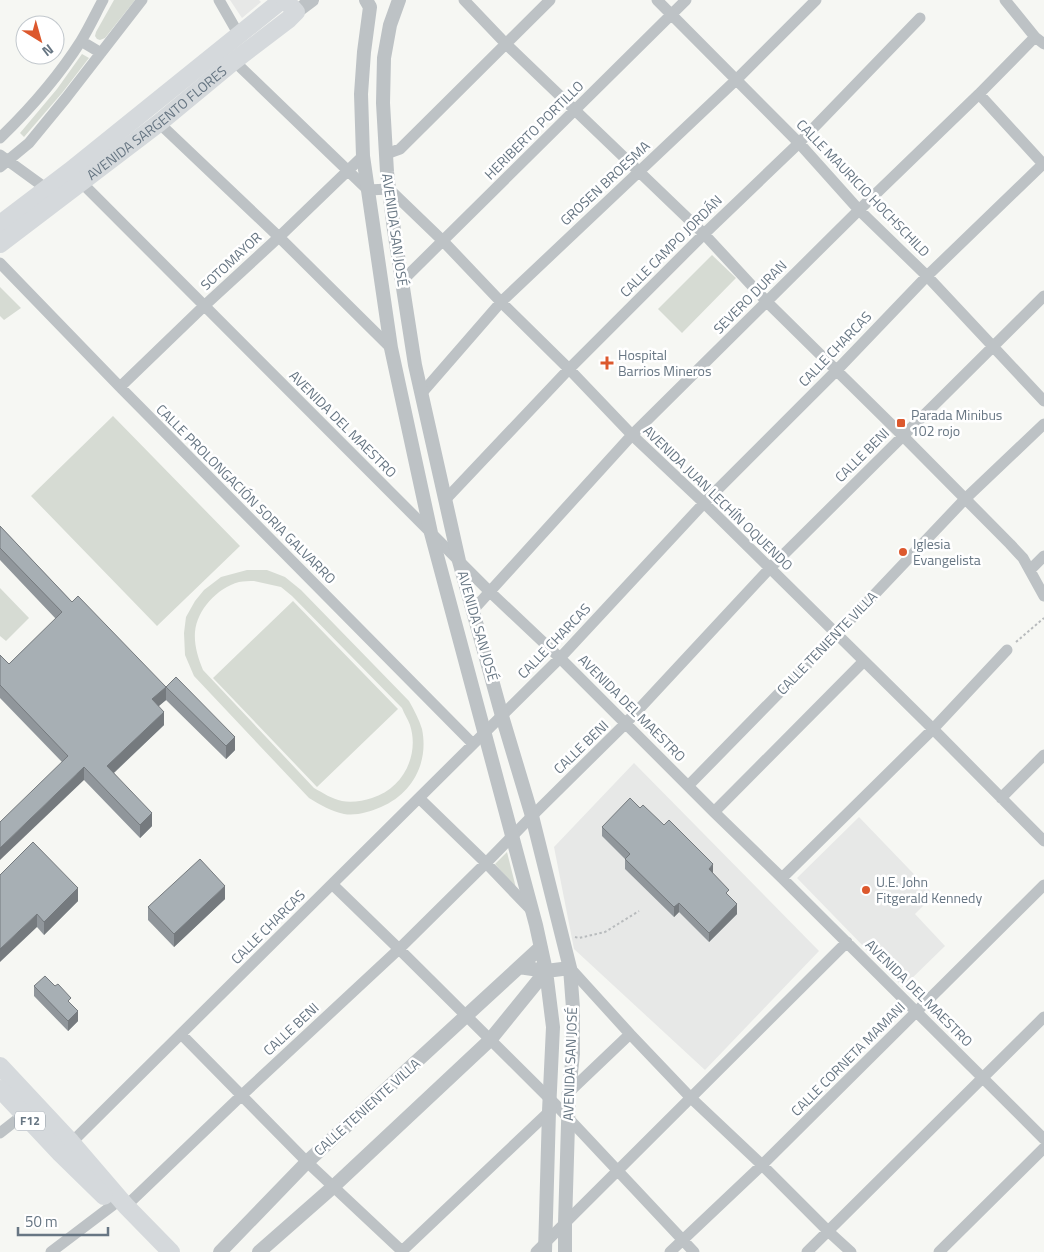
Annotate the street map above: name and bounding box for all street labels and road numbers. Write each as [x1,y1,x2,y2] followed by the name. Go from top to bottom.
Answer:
[82,60,231,185] street label: AVENIDA SARGENTO FLORES
[479,75,588,184] street label: HERIBERTO PORTILLO
[792,114,935,261] street label: CALLE MAURICIO HOCHSCHILD
[555,135,655,230] street label: GROSEN BROESMA
[377,172,414,288] street label: AVENIDA SAN JOSÉ
[615,190,727,302] street label: CALLE CAMPO JORDÁN
[195,227,266,295] street label: SOTOMAYOR
[708,255,791,338] street label: SEVERO DURAN
[793,306,876,391] street label: CALLE CHARCAS
[285,365,402,482] street label: AVENIDA DEL MAESTRO
[152,399,341,588] street label: CALLE PROLONGACIÓN SORIA GALVARRO
[639,420,798,575] street label: AVENIDA JUAN LECHÍN OQUENDO
[830,423,894,487] street label: CALLE BENI
[453,568,504,684] street label: AVENIDA SAN JOSÉ
[772,586,882,699] street label: CALLE TENIENTE VILLA
[512,598,595,683] street label: CALLE CHARCAS
[574,649,691,766] street label: AVENIDA DEL MAESTRO
[548,715,613,778] street label: CALLE BENI
[226,885,310,969] street label: CALLE CHARCAS
[861,934,978,1051] street label: AVENIDA DEL MAESTRO
[258,997,323,1060] street label: CALLE BENI
[786,997,910,1121] street label: CALLE CORNETA MAMANI
[557,1006,582,1121] street label: AVENIDA SAN JOSÉ
[309,1053,425,1160] street label: CALLE TENIENTE VILLA
[15,1112,45,1130] road number: F12

